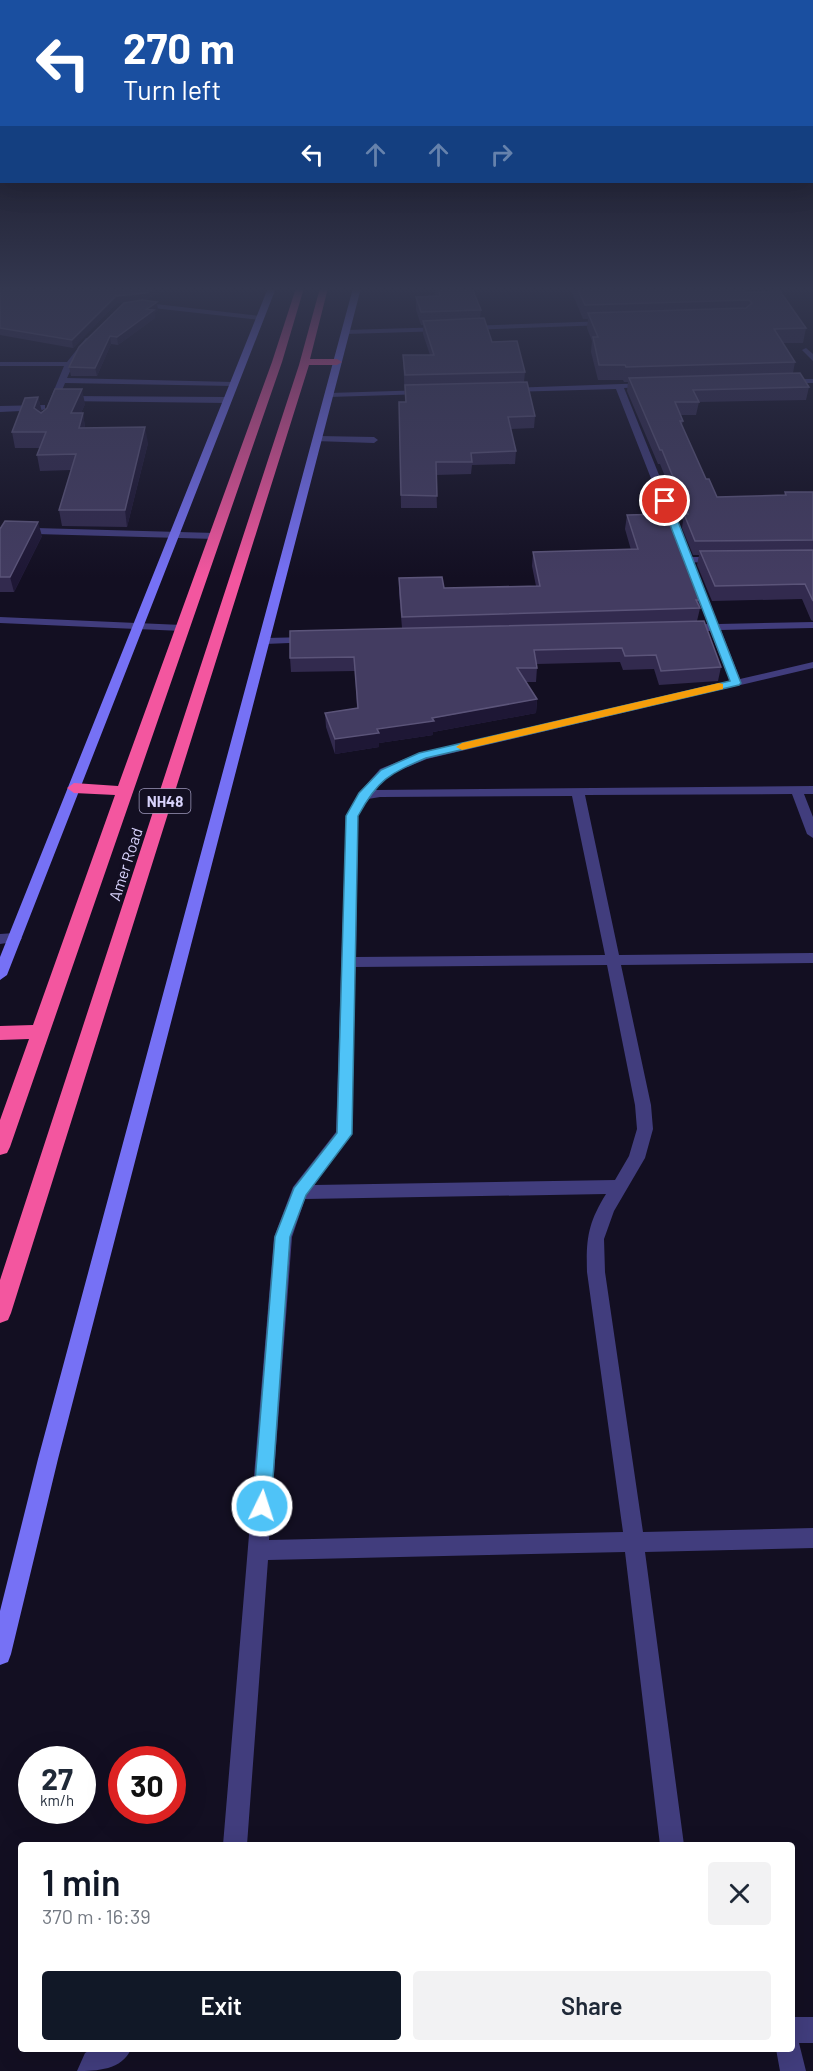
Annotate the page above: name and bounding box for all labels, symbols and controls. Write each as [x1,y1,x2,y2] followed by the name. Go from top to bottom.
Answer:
[123,22,235,72] text: 270 m
[24,24,102,102] icon: left
[123,73,221,105] text: Turn left
[296,138,329,171] icon: left
[359,138,392,171] icon: ahead
[422,138,455,171] icon: ahead
[485,138,518,171] icon: right
[639,475,690,526] pin
[648,484,681,517] icon: arrive
[140,789,190,813] road number: NH48
[104,825,146,903] street label: Amer Road
[230,1474,294,1538] position arrow
[108,1746,186,1824] speed limit sign: 30
[41,1760,73,1796] text: 27
[40,1791,74,1809] text: km/h
[42,1860,121,1903] text: 1 min
[708,1862,771,1925] button: close
[42,1904,151,1928] text: 370 m · 16:39
[42,1971,401,2040] button: Exit
[413,1971,771,2040] button: Share

